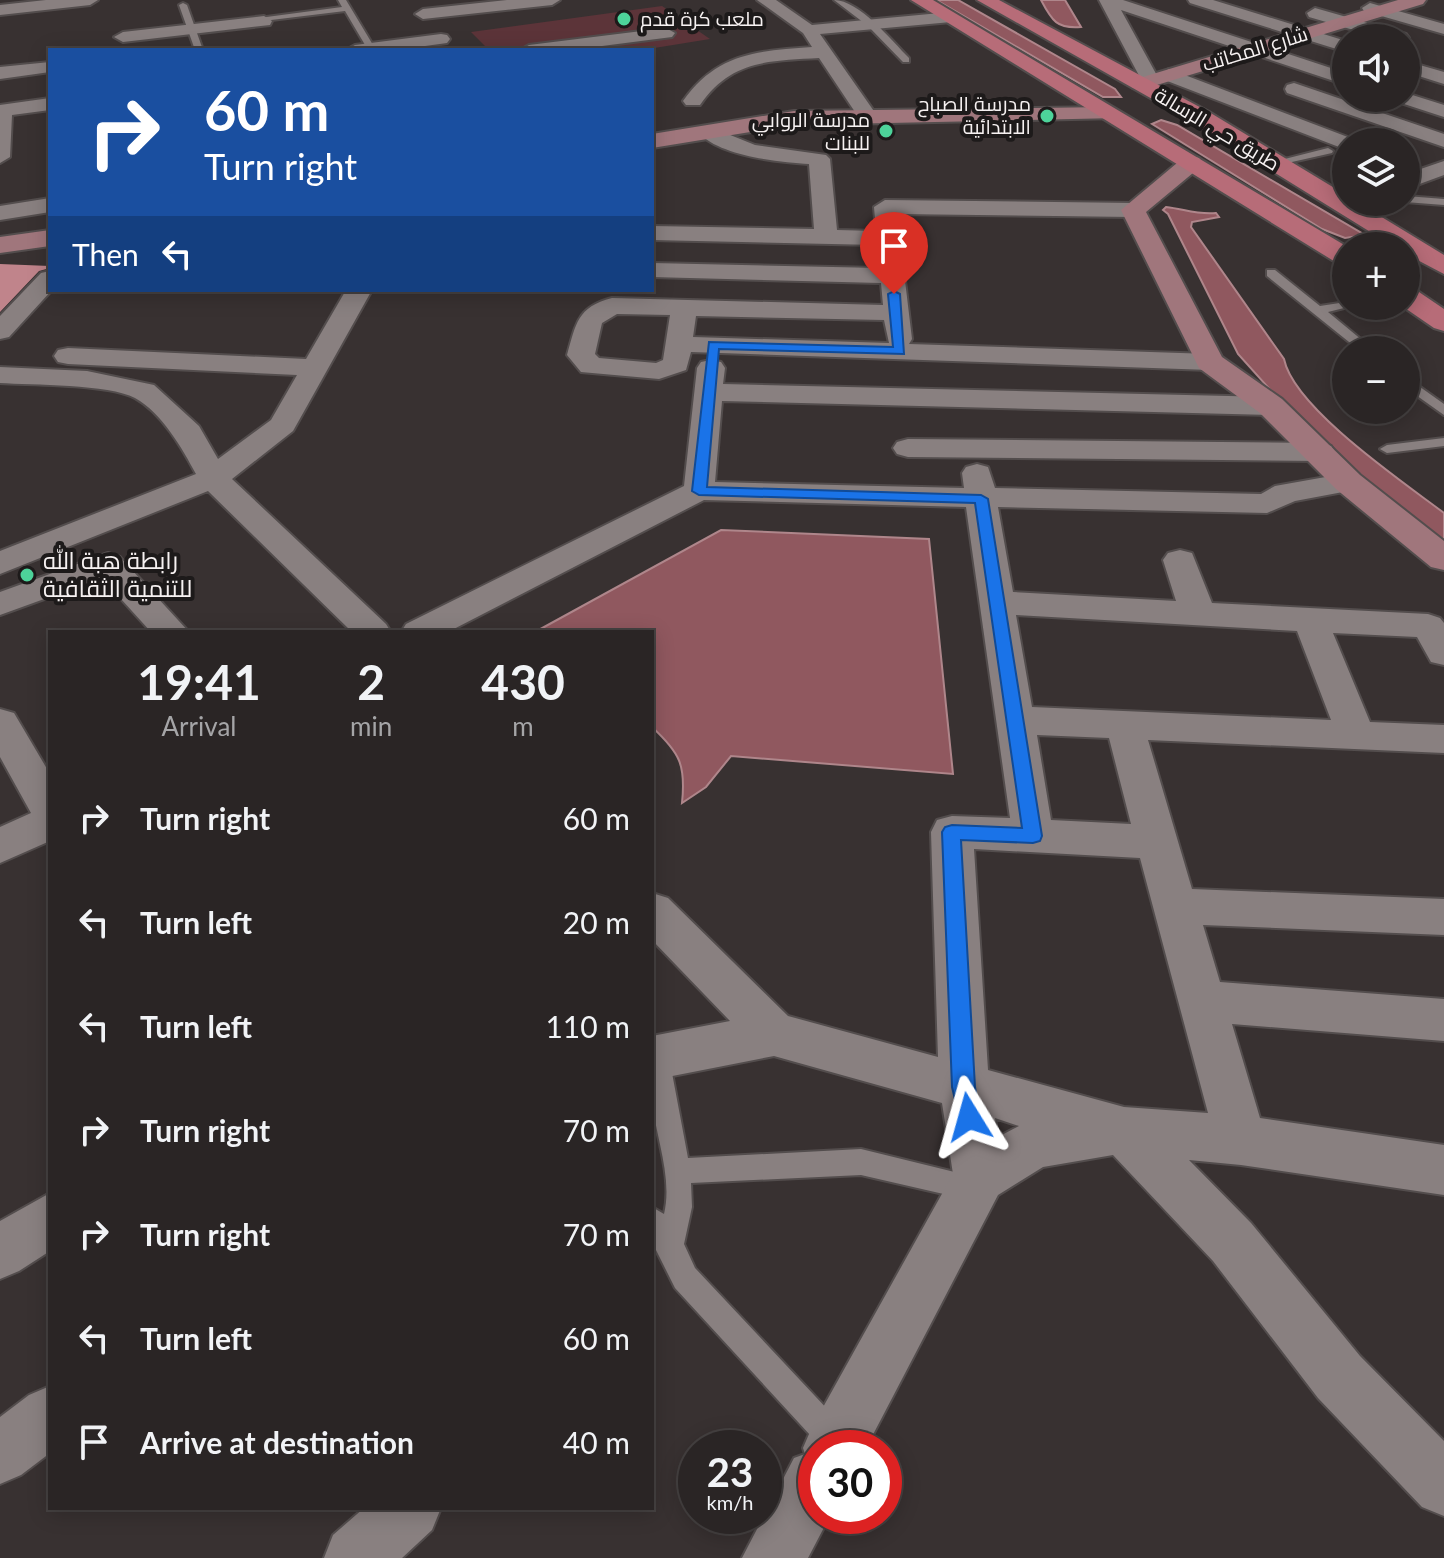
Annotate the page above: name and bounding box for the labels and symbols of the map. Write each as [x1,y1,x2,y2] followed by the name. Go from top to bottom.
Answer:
[640,6,764,33] place label: ملعب كرة قدم
[615,10,633,28] marker: ملعب كرة قدم
[1199,21,1311,78] street label: شارع المكاتب
[1148,82,1284,179] street label: طريق حي الرسالة
[918,91,1031,138] place label: مدرسة الصباح الابتدائية
[752,107,870,154] place label: مدرسة الروابي للبنات
[1038,107,1056,125] marker: مدرسة الصباح الابتدائية
[877,122,895,140] marker: مدرسة الروابي للبنات
[860,212,928,294] pin
[43,545,192,602] place label: رابطة هبة الله للتنمية الثقافية
[18,566,36,584] marker: رابطة هبة الله للتنمية الثقافية
[927,1075,1011,1159] position arrow
[798,1430,902,1534] speed limit sign: 30

